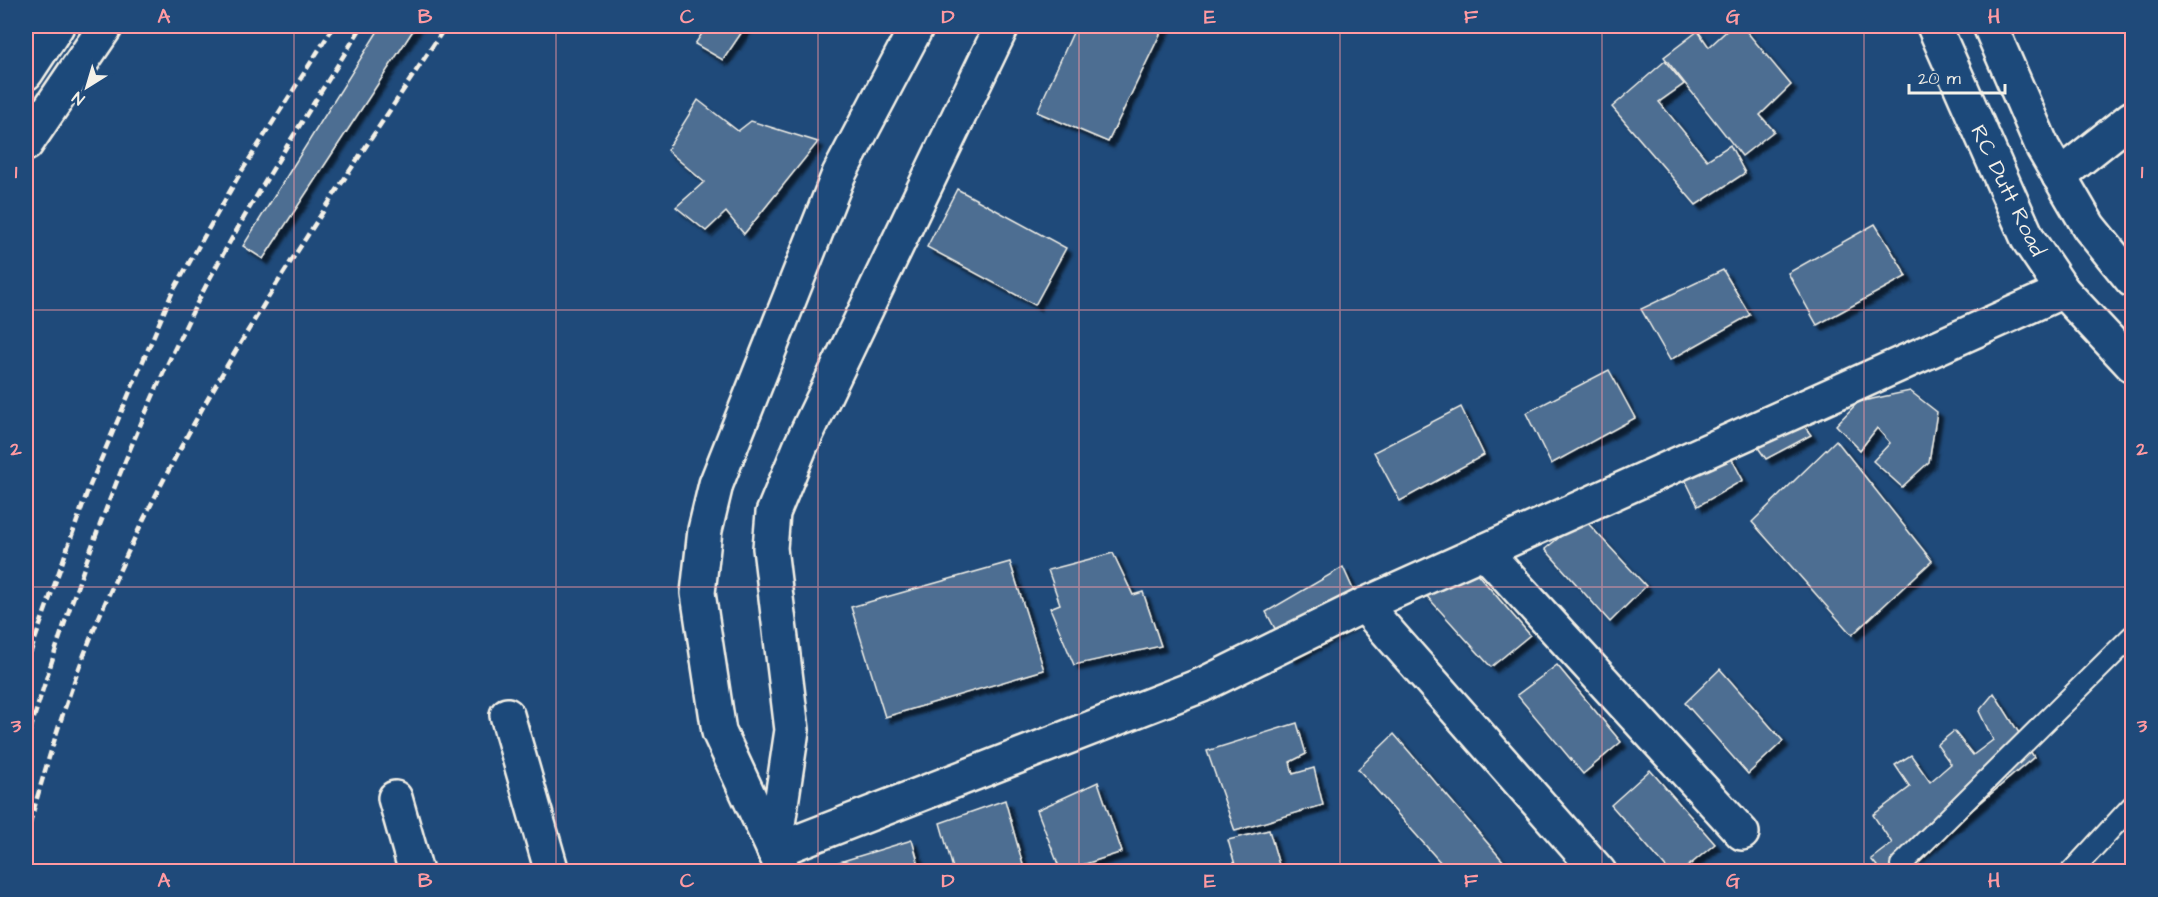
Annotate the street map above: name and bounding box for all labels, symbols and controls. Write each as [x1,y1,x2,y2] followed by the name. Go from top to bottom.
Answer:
[158,3,171,31] text: A
[418,3,433,31] text: B
[680,3,695,31] text: C
[942,3,955,31] text: D
[1204,3,1216,31] text: E
[1464,3,1479,31] text: F
[1726,3,1740,31] text: G
[1988,3,2000,31] text: H
[57,57,117,117] north arrow
[1909,57,2005,95] scale bar
[1918,66,1961,91] text: 20 m
[68,86,89,110] text: N
[1962,120,2053,262] street label: RC Dutt Road
[15,158,18,186] text: 1
[2141,158,2144,186] text: 1
[9,435,22,463] text: 2
[2135,435,2148,463] text: 2
[10,712,22,740] text: 3
[2136,712,2148,740] text: 3
[158,867,171,895] text: A
[418,867,433,895] text: B
[680,867,695,895] text: C
[942,867,955,895] text: D
[1204,867,1216,895] text: E
[1464,867,1479,895] text: F
[1726,867,1740,895] text: G
[1988,867,2000,895] text: H

